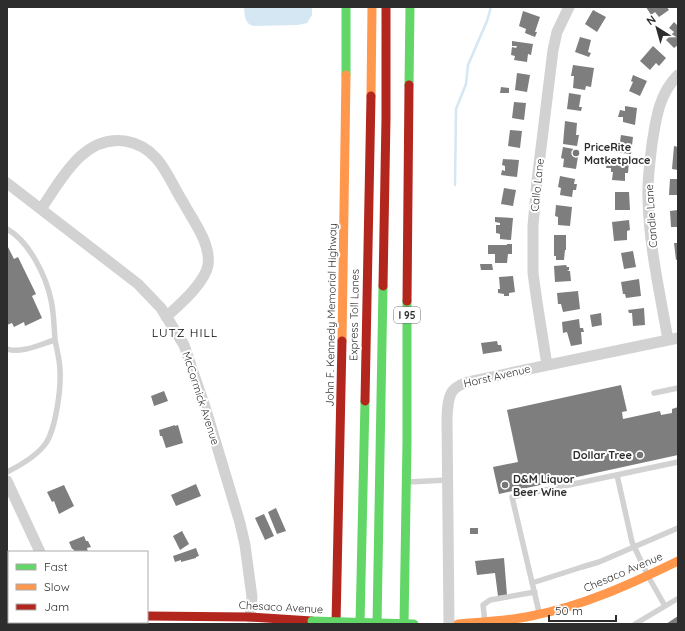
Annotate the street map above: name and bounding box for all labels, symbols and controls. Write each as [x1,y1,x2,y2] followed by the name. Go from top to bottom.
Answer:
[637,8,677,48] north arrow
[644,12,658,28] text: N
[584,140,651,167] place label: PriceRite Matketplace
[571,148,581,158] marker: PriceRite Matketplace
[527,158,547,212] street label: Callo Lane
[642,184,660,248] street label: Candle Lane
[322,223,340,407] street label: John F. Kennedy Memorial Highway
[346,269,362,361] street label: Express Toll Lanes
[394,307,420,323] road number: I 95
[152,325,218,340] district label: LUTZ HILL
[179,349,223,447] street label: McCormick Avenue
[462,361,532,391] street label: Horst Avenue
[573,448,633,462] place label: Dollar Tree
[635,450,645,460] marker: Dollar Tree
[513,472,575,499] place label: D&M Liquor Beer Wine
[500,480,510,490] marker: D&M Liquor Beer Wine
[581,549,665,595] street label: Chesaco Avenue
[8,551,148,623] legend
[44,559,68,574] text: Fast
[44,579,70,594] text: Slow
[549,597,616,623] scale bar
[238,598,324,616] street label: Chesaco Avenue
[44,599,69,614] text: Jam
[555,603,583,618] text: 50 m

